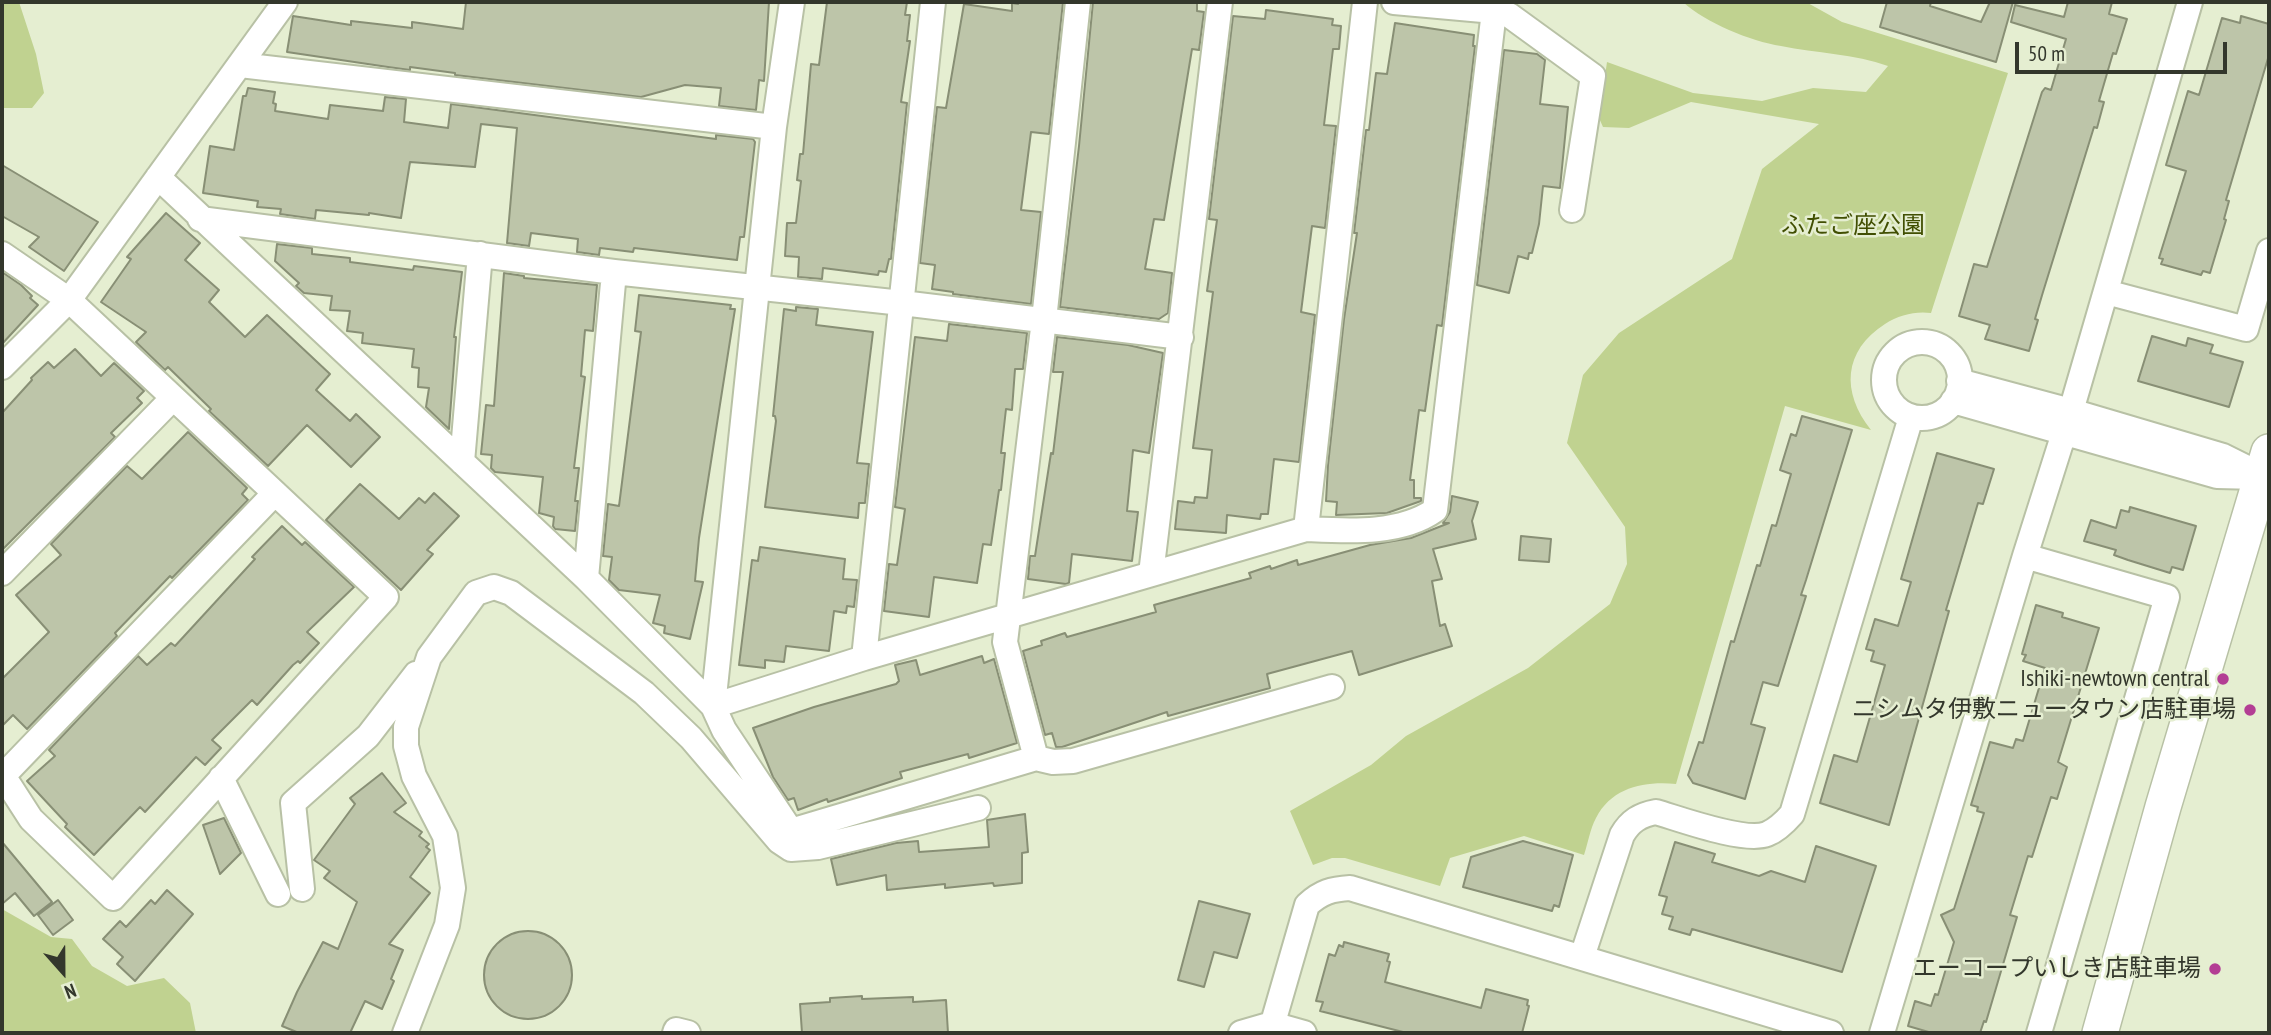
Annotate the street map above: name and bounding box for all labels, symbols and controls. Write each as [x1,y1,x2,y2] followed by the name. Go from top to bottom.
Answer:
[2019,28,2231,72] scale bar
[2028,40,2065,67] text: 50 m
[1781,212,1925,240] park label: ふたご座公園
[2020,665,2209,693] place label: Ishiki-newtown central
[2215,671,2231,687] marker: Ishiki-newtown central
[1852,696,2236,724] place label: ニシムタ伊敷ニュータウン店駐車場
[2242,702,2258,718] marker: ニシムタ伊敷ニュータウン店駐車場
[28,937,98,1007] north arrow
[1913,955,2201,983] place label: エーコープいしき店駐車場
[2207,961,2223,977] marker: エーコープいしき店駐車場
[61,979,80,1005] text: N

